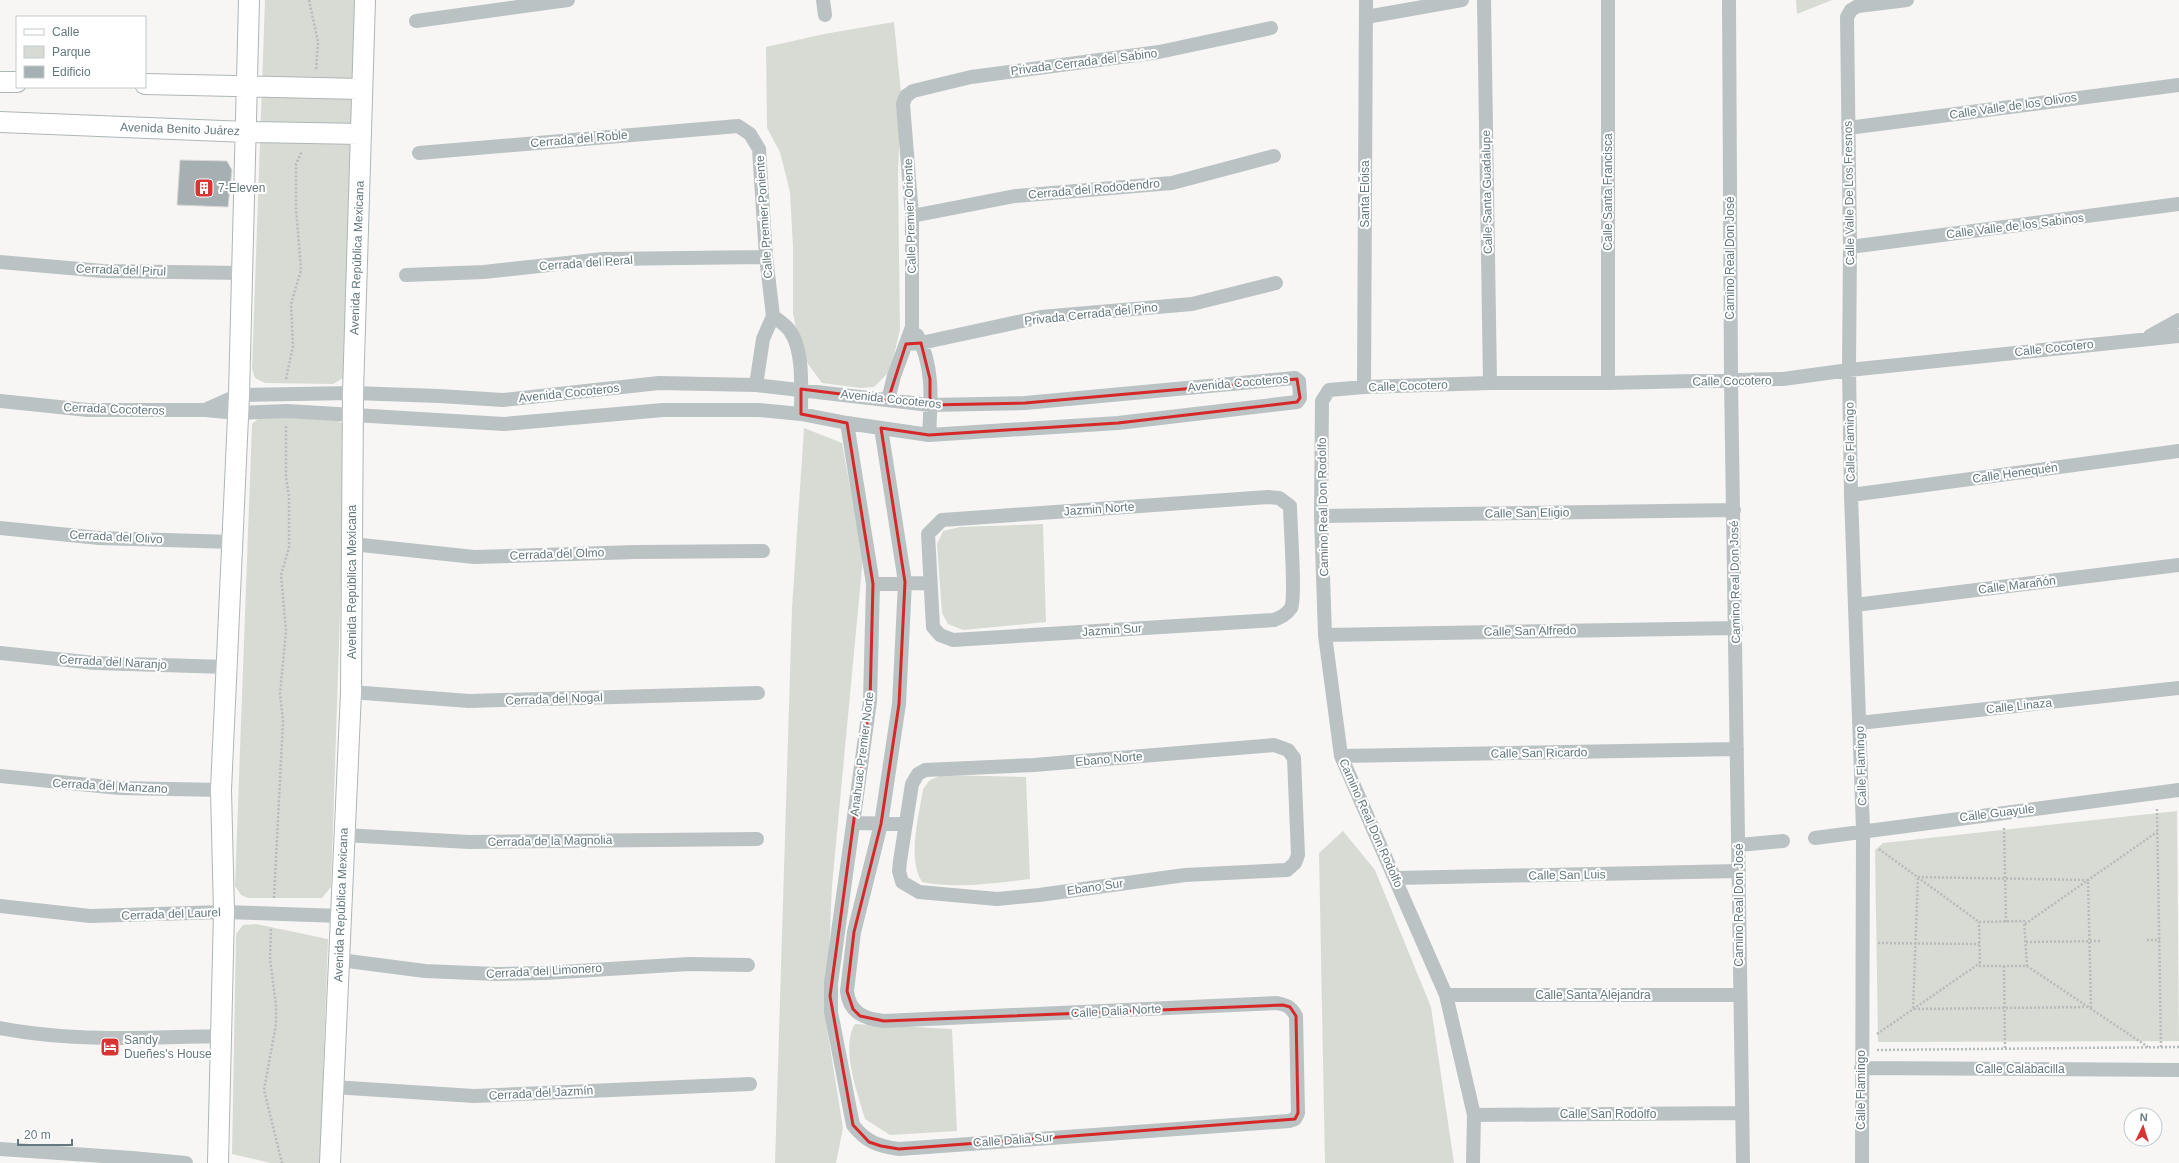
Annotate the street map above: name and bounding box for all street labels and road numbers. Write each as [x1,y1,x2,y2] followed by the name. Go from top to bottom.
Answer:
[1010,46,1158,78] street label: Privada Cerrada del Sabino
[1948,90,2078,122] street label: Calle Valle de los Olivos
[120,120,240,138] street label: Avenida Benito Juárez
[1841,121,1857,265] street label: Calle Valle De Los Fresnos
[530,128,628,150] street label: Cerrada del Roble
[1479,130,1495,254] street label: Calle Santa Guadalupe
[1601,133,1615,251] street label: Calle Santa Francisca
[753,155,775,279] street label: Calle Premier Poniente
[901,158,919,274] street label: Calle Premier Oriente
[1358,160,1372,228] street label: Santa Eloisa
[1028,176,1161,202] street label: Cerrada del Rododendro
[347,180,367,335] street label: Avenida República Mexicana
[1723,196,1737,320] street label: Camino Real Don José
[1945,211,2085,241] street label: Calle Valle de los Sabinos
[539,253,633,273] street label: Cerrada del Peral
[76,261,166,279] street label: Cerrada del Pirul
[1024,300,1159,328] street label: Privada Cerrada del Pino
[2014,337,2095,359] street label: Calle Cocotero
[1187,372,1289,394] street label: Avenida Cocoteros
[1692,373,1772,389] street label: Calle Cocotero
[1368,378,1448,394] street label: Calle Cocotero
[518,381,620,405] street label: Avenida Cocoteros
[840,387,942,411] street label: Avenida Cocoteros
[63,400,165,418] street label: Cerrada Cocoteros
[1842,402,1858,482] street label: Calle Flamingo
[1315,437,1331,577] street label: Camino Real Don Rodolfo
[1971,460,2059,486] street label: Calle Henequén
[1063,500,1135,518] street label: Jazmin Norte
[345,504,359,659] street label: Avenida República Mexicana
[1485,505,1570,521] street label: Calle San Eligio
[1727,520,1743,644] street label: Camino Real Don José
[69,528,163,546] street label: Cerrada del Olivo
[509,545,605,563] street label: Cerrada del Olmo
[1977,573,2057,597] street label: Calle Marañón
[1082,621,1142,639] street label: Jazmin Sur
[1484,623,1577,639] street label: Calle San Alfredo
[59,652,168,672] street label: Cerrada del Naranjo
[505,690,603,708] street label: Cerrada del Nogal
[847,691,877,817] street label: Anahuac Premier Norte
[1985,696,2053,716] street label: Calle Linaza
[1853,725,1869,806] street label: Calle Flamingo
[1491,745,1588,761] street label: Calle San Ricardo
[1075,749,1143,769] street label: Ebano Norte
[1336,756,1406,890] street label: Camino Real Don Rodolfo
[52,776,168,796] street label: Cerrada del Manzano
[1959,801,2036,825] street label: Calle Guayule
[331,827,351,982] street label: Avenida República Mexicana
[488,833,613,849] street label: Cerrada de la Magnolia
[1732,843,1746,967] street label: Camino Real Don José
[1528,867,1606,883] street label: Calle San Luis
[1066,876,1124,898] street label: Ebano Sur
[121,905,221,923] street label: Cerrada del Laurel
[486,961,603,981] street label: Cerrada del Limonero
[1535,988,1651,1002] street label: Calle Santa Alejandra
[1070,1002,1162,1020] street label: Calle Dalia Norte
[1854,1050,1868,1130] street label: Calle Flamingo
[1975,1062,2065,1076] street label: Calle Calabacilla
[488,1083,594,1103] street label: Cerrada del Jazmín
[1560,1107,1657,1121] street label: Calle San Rodolfo
[973,1130,1053,1150] street label: Calle Dalia Sur

